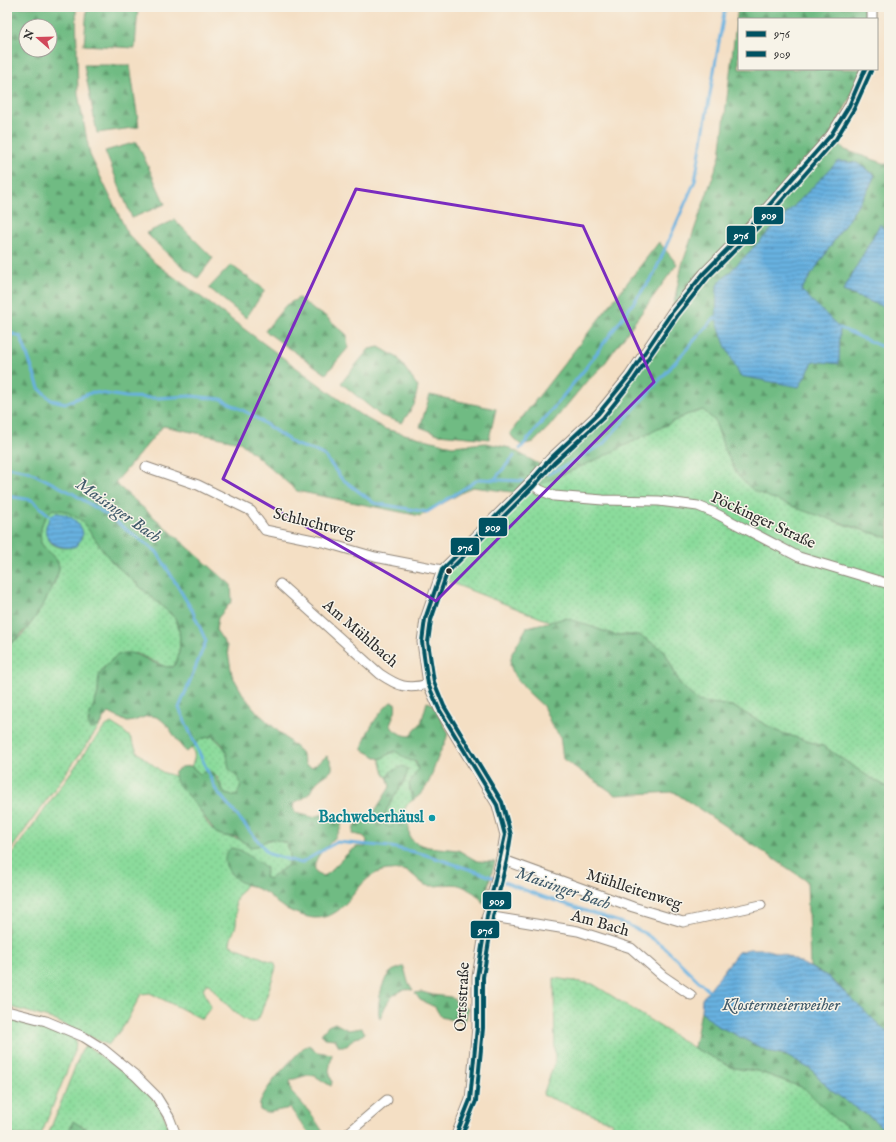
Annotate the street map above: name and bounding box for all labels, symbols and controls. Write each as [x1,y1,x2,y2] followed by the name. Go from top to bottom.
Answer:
[18,18,58,58] north arrow
[738,18,878,70] legend
[773,27,791,42] text: 976
[21,28,38,43] text: N
[773,47,790,62] text: 909
[753,206,784,225] line badge: 909
[760,209,777,223] text: 909
[726,225,756,245] line badge: 976
[733,229,750,243] text: 976
[71,474,165,548] water label: Maisinger Bach
[707,488,819,554] street label: Pöckinger Straße
[271,504,357,544] street label: Schluchtweg
[478,517,508,537] line badge: 909
[484,521,501,535] text: 909
[450,537,480,556] line badge: 976
[457,541,474,555] text: 976
[444,566,454,576] unlabelled marker
[317,595,402,673] street label: Am Mühlbach
[318,808,425,828] place label: Bachweberhäusl
[427,813,437,823] marker: Bachweberhäusl
[513,863,613,915] water label: Maisinger Bach
[584,865,685,915] street label: Mühlleitenweg
[482,891,512,910] line badge: 909
[488,895,505,909] text: 909
[568,906,632,942] street label: Am Bach
[470,920,500,939] line badge: 976
[477,924,494,938] text: 976
[451,962,475,1032] street label: Ortsstraße
[721,995,841,1016] water label: Klostermeierweiher

